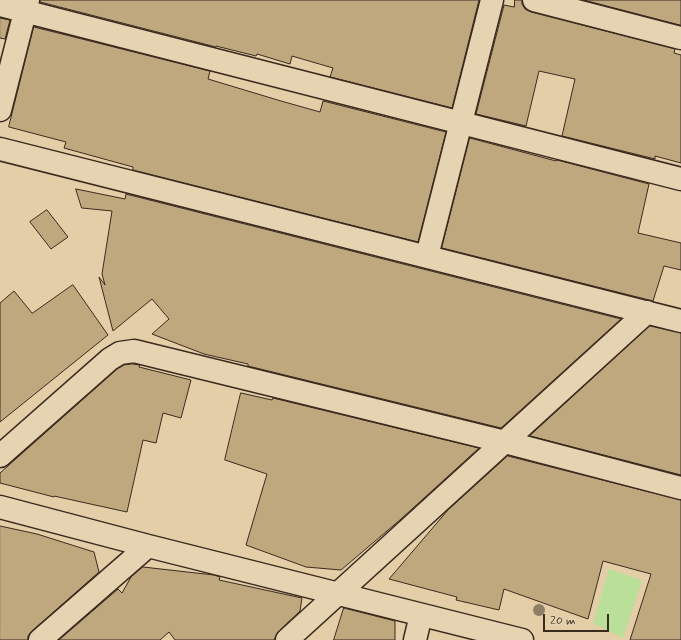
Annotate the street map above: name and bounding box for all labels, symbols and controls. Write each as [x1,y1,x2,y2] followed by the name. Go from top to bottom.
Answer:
[545,606,611,632] scale bar
[550,613,576,629] text: 20 m

